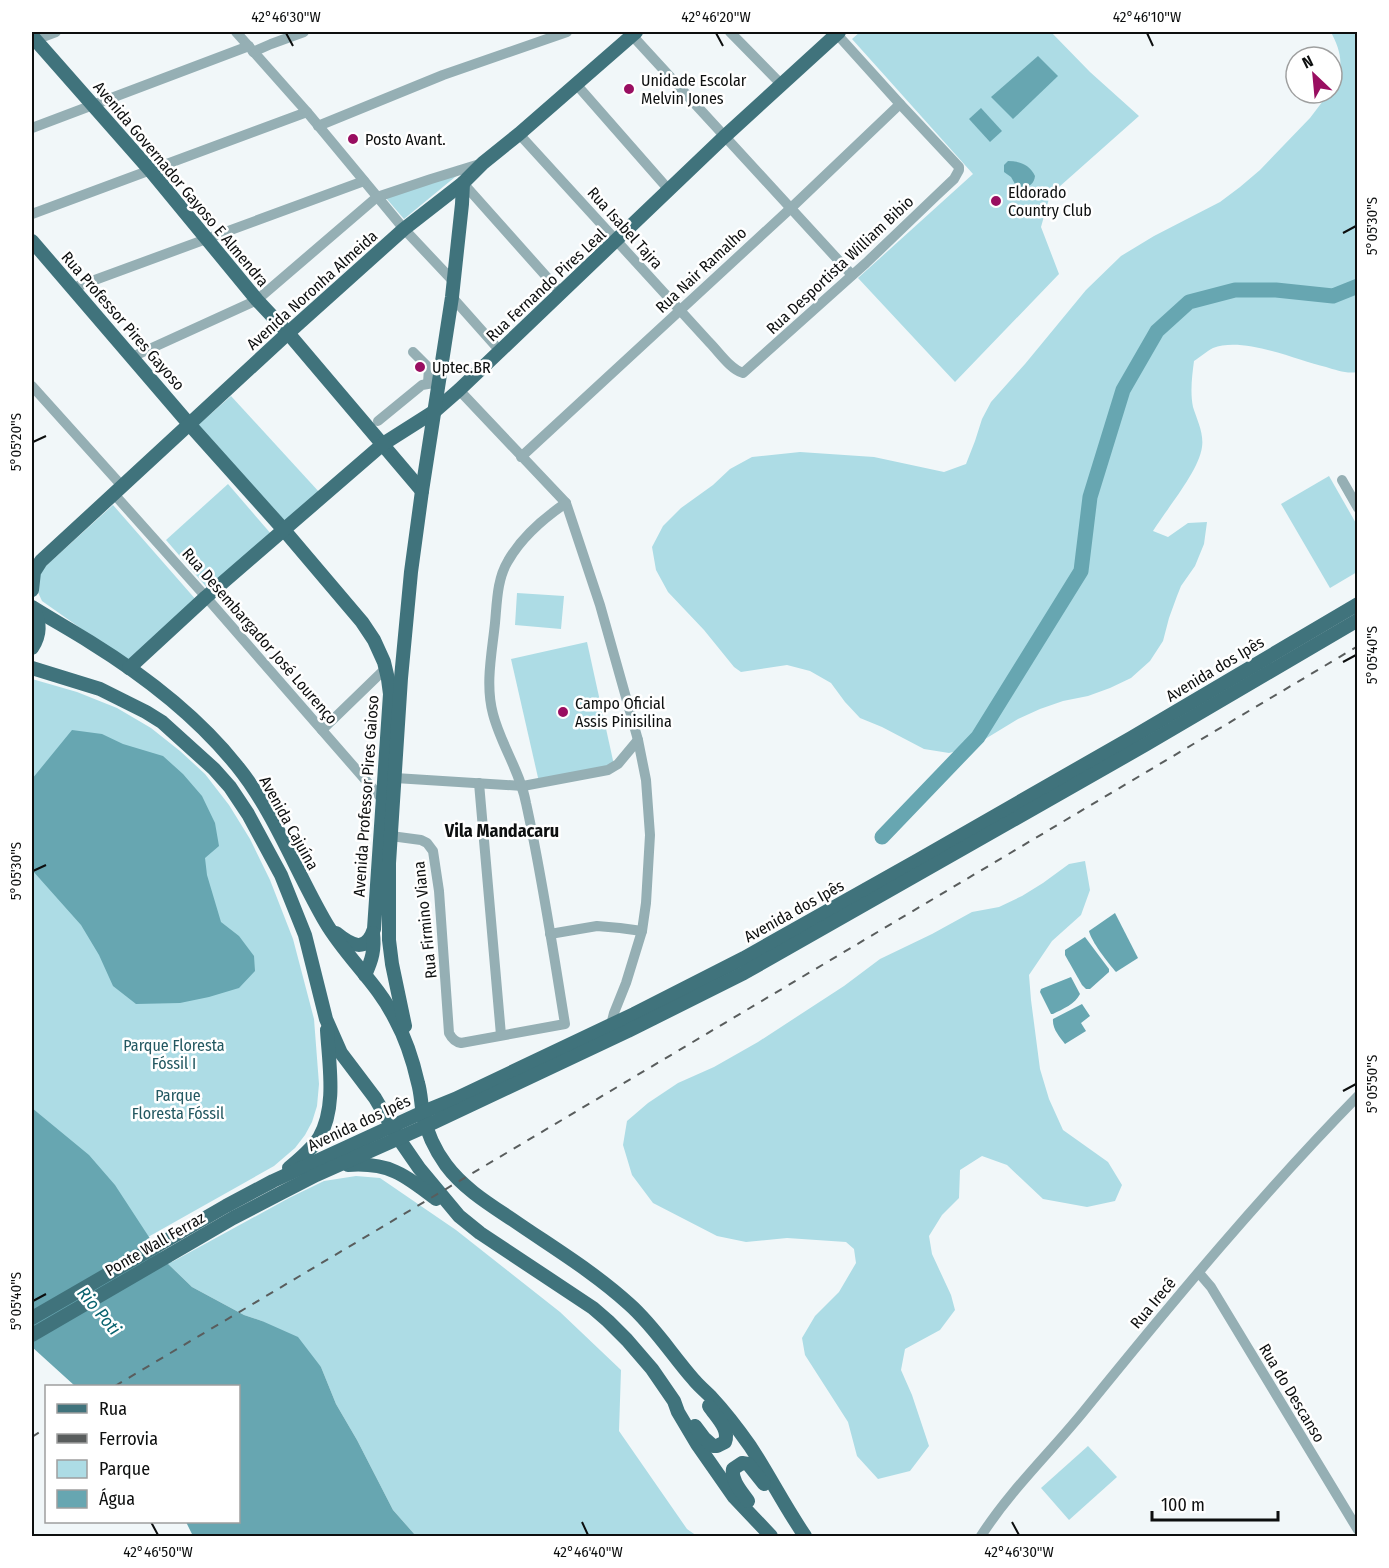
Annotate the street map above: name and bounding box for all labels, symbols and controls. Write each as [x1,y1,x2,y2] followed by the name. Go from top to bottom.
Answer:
[251,8,321,26] text: 42°46'30"W
[681,8,751,26] text: 42°46'20"W
[1113,8,1181,26] text: 42°46'10"W
[1284,45,1344,105] north arrow
[1299,51,1316,73] text: N
[641,71,747,108] place label: Unidade Escolar Melvin Jones
[90,78,273,291] street label: Avenida Governador Gayoso E Almendra
[622,82,636,96] marker: Unidade Escolar Melvin Jones
[365,130,446,149] place label: Posto Avant.
[346,132,360,146] marker: Posto Avant.
[583,183,667,273] street label: Rua Isabel Tajra
[1008,183,1092,220] place label: Eldorado Country Club
[763,192,917,338] street label: Rua Desportista William Bibio
[989,194,1003,208] marker: Eldorado Country Club
[1363,197,1381,255] text: 5°05'30"S
[652,223,750,317] street label: Rua Nair Ramalho
[482,225,610,345] street label: Rua Fernando Pires Leal
[243,226,381,354] street label: Avenida Noronha Almeida
[58,248,188,394] street label: Rua Professor Pires Gayoso
[432,358,491,377] place label: Uptec.BR
[413,360,427,374] marker: Uptec.BR
[7,413,25,471] text: 5°05'20"S
[178,544,342,728] street label: Rua Desembargador José Lourenço
[1363,626,1381,684] text: 5°05'40"S
[1163,632,1268,706] street label: Avenida dos Ipês
[349,694,383,898] street label: Avenida Professor Pires Gaioso
[575,694,672,731] place label: Campo Oficial Assis Pinisilina
[556,705,570,719] marker: Campo Oficial Assis Pinisilina
[255,773,323,873] street label: Avenida Cajuína
[444,820,559,842] district label: Vila Mandacaru
[7,842,25,900] text: 5°05'30"S
[409,860,441,980] street label: Rua Firmino Viana
[741,876,847,946] street label: Avenida dos Ipês
[123,1036,225,1073] park label: Parque Floresta Fóssil I
[1363,1055,1381,1113] text: 5°05'50"S
[132,1086,224,1123] park label: Parque Floresta Fóssil
[305,1091,413,1155] street label: Avenida dos Ipês
[102,1208,208,1280] street label: Ponte Wall Ferraz
[7,1272,25,1330] text: 5°05'40"S
[1126,1274,1180,1332] street label: Rua Irecê
[72,1282,126,1340] water label: Rio Poti
[1255,1340,1329,1446] street label: Rua do Descanso
[45,1385,240,1523] legend
[99,1398,127,1420] text: Rua
[99,1428,158,1450] text: Ferrovia
[99,1458,150,1480] text: Parque
[1152,1484,1278,1522] scale bar
[99,1487,135,1510] text: Água
[1161,1494,1205,1516] text: 100 m
[123,1543,193,1561] text: 42°46'50"W
[553,1543,623,1561] text: 42°46'40"W
[984,1543,1054,1561] text: 42°46'30"W

